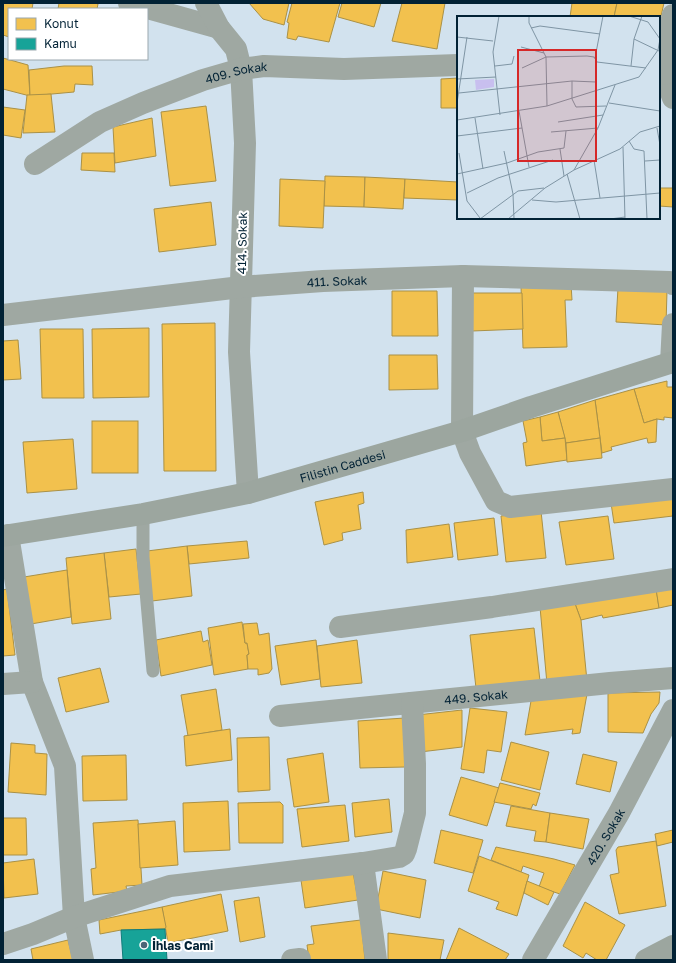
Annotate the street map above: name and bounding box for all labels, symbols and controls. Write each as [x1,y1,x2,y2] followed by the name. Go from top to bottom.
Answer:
[8,8,148,60] legend
[44,16,79,31] text: Konut
[457,16,660,219] inset map
[44,36,77,51] text: Kamu
[203,58,268,87] street label: 409. Sokak
[234,212,250,274] street label: 414. Sokak
[306,272,368,290] street label: 411. Sokak
[298,446,387,485] street label: Filistin Caddesi
[444,686,509,707] street label: 449. Sokak
[583,805,628,868] street label: 420. Sokak
[152,938,213,953] place label: İhlas Cami
[139,940,149,950] marker: İhlas Cami

